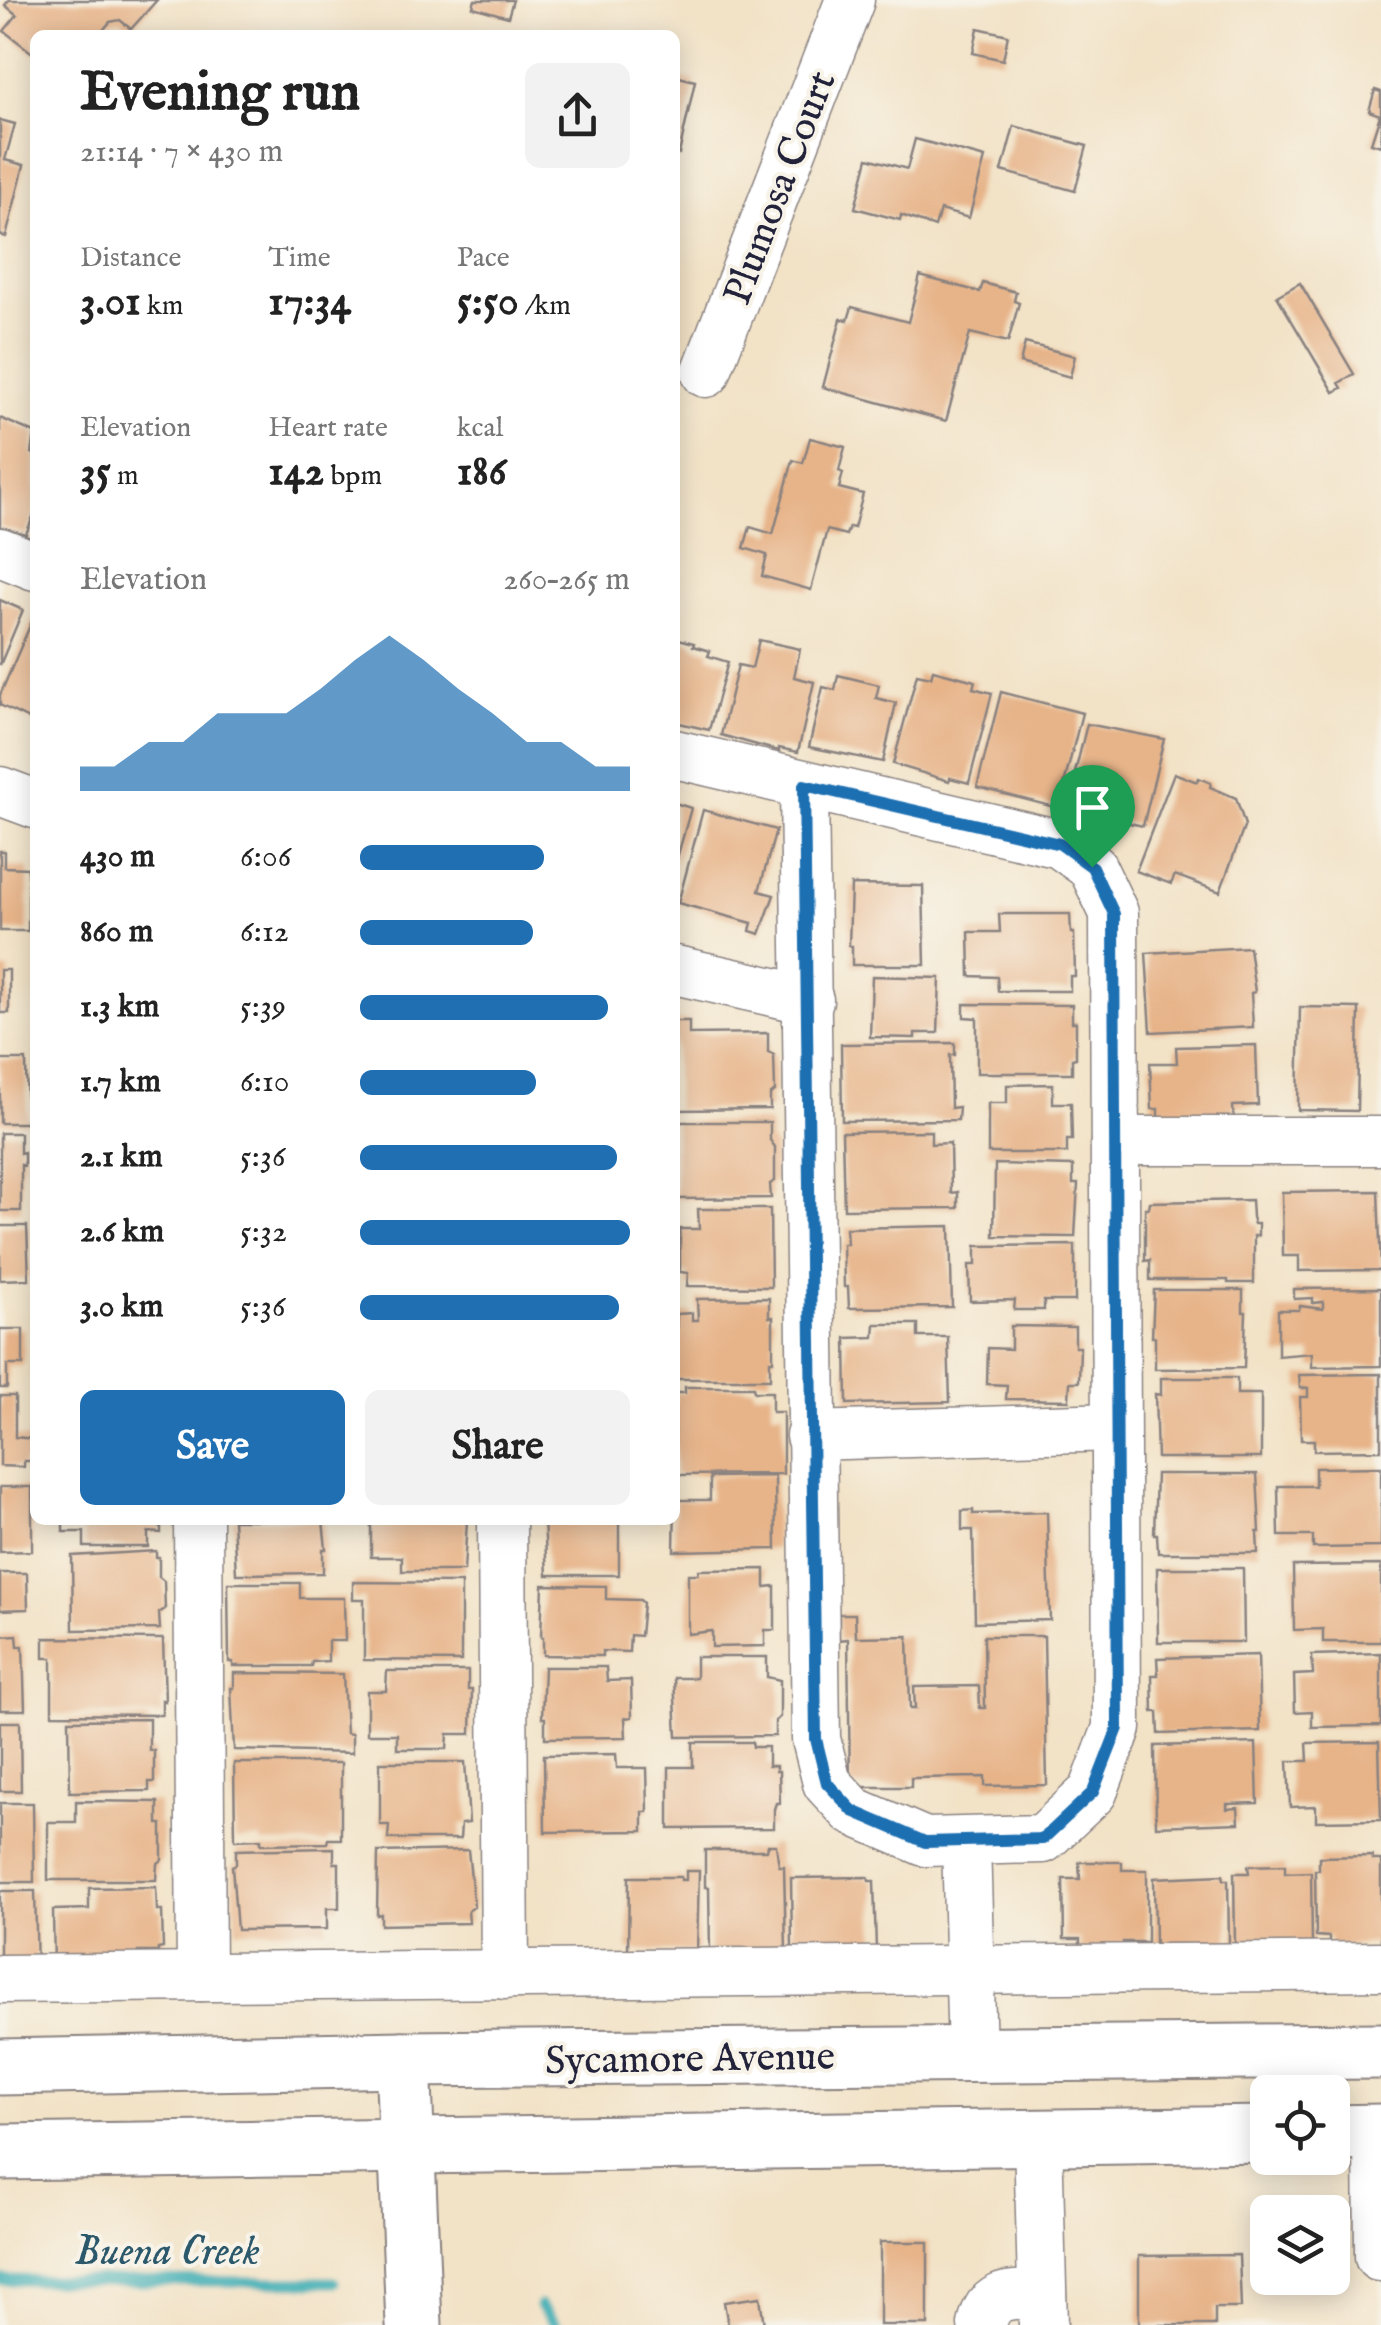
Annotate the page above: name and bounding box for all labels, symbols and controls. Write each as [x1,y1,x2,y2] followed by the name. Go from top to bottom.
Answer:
[80,59,360,129] text: Evening run
[525,63,630,168] button: share
[713,64,849,312] street label: Plumosa Court
[80,132,283,173] text: 21:14 · 7 × 430 m
[80,241,181,276] text: Distance
[268,241,331,276] text: Time
[457,241,510,276] text: Pace
[80,276,141,329] text: 3.01
[268,276,351,329] text: 17:34
[457,276,519,329] text: 5:50
[141,289,183,324] text: km
[519,289,571,324] text: /km
[80,411,191,446] text: Elevation
[268,411,388,446] text: Heart rate
[457,411,503,446] text: kcal
[80,446,111,499] text: 35
[268,446,324,499] text: 142
[457,446,507,499] text: 186
[111,459,139,494] text: m
[324,459,382,494] text: bpm
[80,560,207,601] text: Elevation
[503,560,630,601] text: 260–265 m
[1050,765,1135,868] pin
[1065,780,1120,835] icon: arrive
[80,837,155,878] text: 430 m
[240,837,291,878] text: 6:06
[80,912,153,953] text: 860 m
[240,912,289,953] text: 6:12
[80,987,160,1028] text: 1.3 km
[240,987,286,1028] text: 5:39
[80,1062,161,1103] text: 1.7 km
[240,1062,289,1103] text: 6:10
[80,1137,163,1178] text: 2.1 km
[240,1137,285,1178] text: 5:36
[80,1212,164,1253] text: 2.6 km
[240,1212,287,1253] text: 5:32
[80,1287,163,1328] text: 3.0 km
[240,1287,285,1328] text: 5:36
[80,1390,345,1505] button: Save
[365,1390,630,1505] button: Share
[545,2032,835,2089] street label: Sycamore Avenue
[1250,2075,1350,2295] map controls
[1250,2075,1350,2175] button: locate
[1250,2195,1350,2295] button: layers
[74,2226,260,2279] water label: Buena Creek

